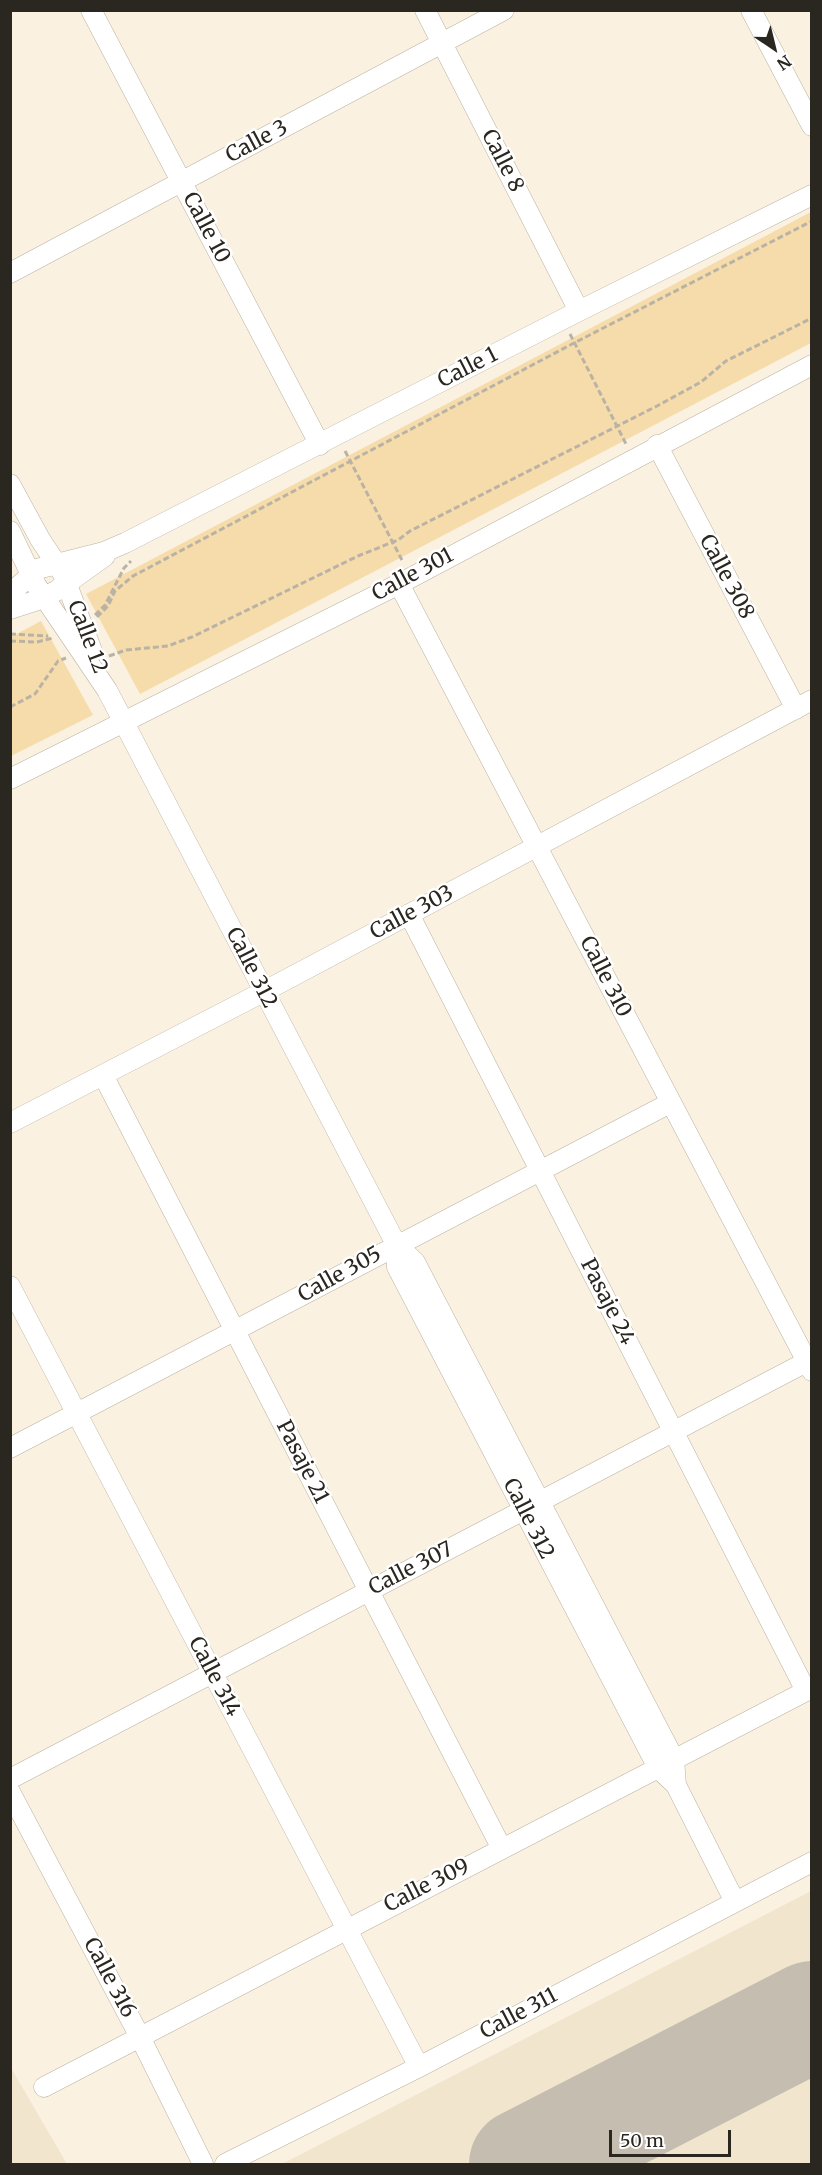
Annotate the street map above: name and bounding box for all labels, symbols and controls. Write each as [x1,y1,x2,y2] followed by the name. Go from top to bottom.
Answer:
[744,18,804,78] north arrow
[773,51,795,75] text: N
[222,115,292,169] street label: Calle 3
[476,126,528,196] street label: Calle 8
[177,188,235,268] street label: Calle 10
[434,342,502,394] street label: Calle 1
[693,530,759,624] street label: Calle 308
[368,543,458,607] street label: Calle 301
[62,597,112,677] street label: Calle 12
[366,881,458,945] street label: Calle 303
[220,924,282,1012] street label: Calle 312
[574,932,636,1022] street label: Calle 310
[294,1242,386,1308] street label: Calle 305
[575,1255,639,1349] street label: Pasaje 24
[270,1416,334,1508] street label: Pasaje 21
[497,1475,559,1563] street label: Calle 312
[365,1537,457,1601] street label: Calle 307
[183,1633,245,1721] street label: Calle 314
[380,1854,474,1918] street label: Calle 309
[78,1934,140,2022] street label: Calle 316
[476,1983,562,2045] street label: Calle 311
[612,2118,734,2156] scale bar
[620,2129,664,2152] text: 50 m

